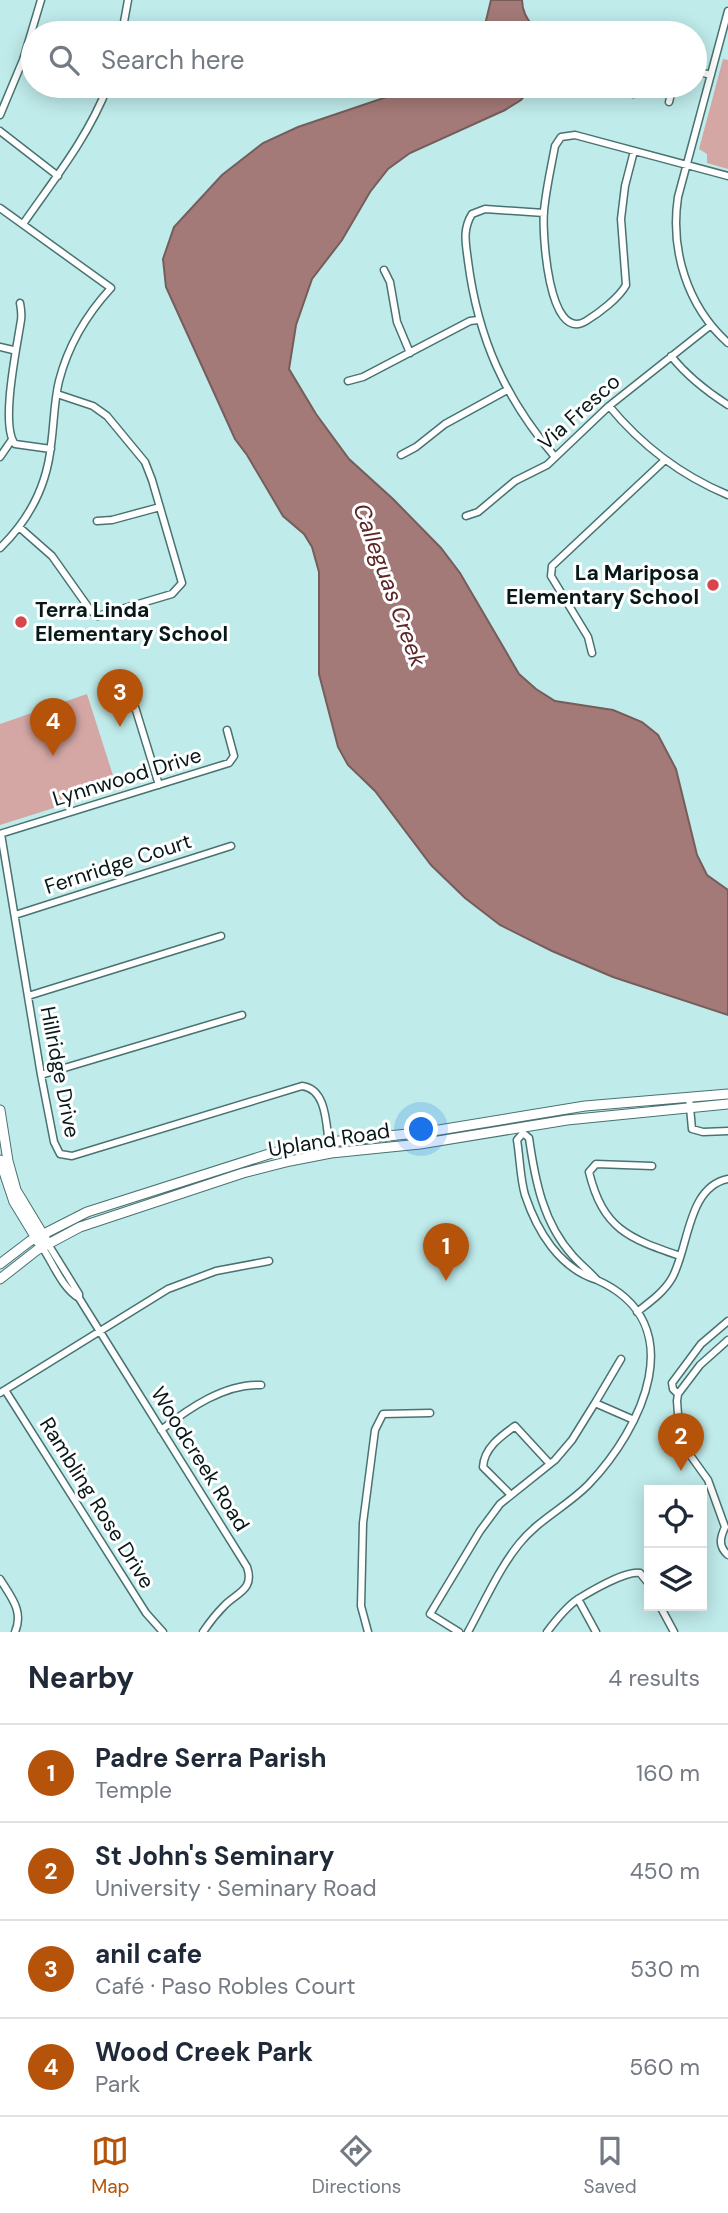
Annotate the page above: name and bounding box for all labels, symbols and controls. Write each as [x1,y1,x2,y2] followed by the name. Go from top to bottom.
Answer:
[21,21,707,98] search box
[45,41,83,79] icon: search
[101,43,244,77] text: Search here
[532,368,626,456] street label: Via Fresco
[346,499,434,671] water label: Calleguas Creek
[506,559,699,611] place label: La Mariposa Elementary School
[705,577,721,593] marker: La Mariposa Elementary School
[35,596,228,648] place label: Terra Linda Elementary School
[13,614,29,630] marker: Terra Linda Elementary School
[97,669,143,727] pin: 3
[30,698,76,756] pin: 4
[49,741,205,813] street label: Lynnwood Drive
[41,827,195,901] street label: Fernridge Court
[34,1004,86,1140] street label: Hillridge Drive
[404,1112,438,1146] your location
[266,1117,392,1163] street label: Upland Road
[423,1223,469,1281] pin: 1
[144,1381,256,1537] street label: Woodcreek Road
[33,1412,161,1594] street label: Rambling Rose Drive
[658,1413,704,1471] pin: 2
[644,1485,707,1611] map controls
[644,1485,707,1548] button: locate
[644,1548,707,1611] button: layers
[28,1658,134,1697] text: Nearby
[608,1663,700,1693] text: 4 results
[95,1741,327,1775] text: Padre Serra Parish
[47,1758,55,1788] text: 1
[636,1758,700,1788] text: 160 m
[95,1775,172,1805] text: Temple
[95,1839,334,1873] text: St John's Seminary
[44,1856,58,1886] text: 2
[630,1856,700,1886] text: 450 m
[95,1873,377,1903] text: University · Seminary Road
[95,1937,202,1971] text: anil cafe
[44,1954,58,1984] text: 3
[630,1954,700,1984] text: 530 m
[95,1971,356,2001] text: Café · Paso Robles Court
[95,2035,313,2069] text: Wood Creek Park
[44,2052,58,2082] text: 4
[629,2052,700,2082] text: 560 m
[95,2069,140,2099] text: Park
[91,2132,129,2199] tab: Map
[312,2132,401,2199] tab: Directions
[584,2132,637,2199] tab: Saved

